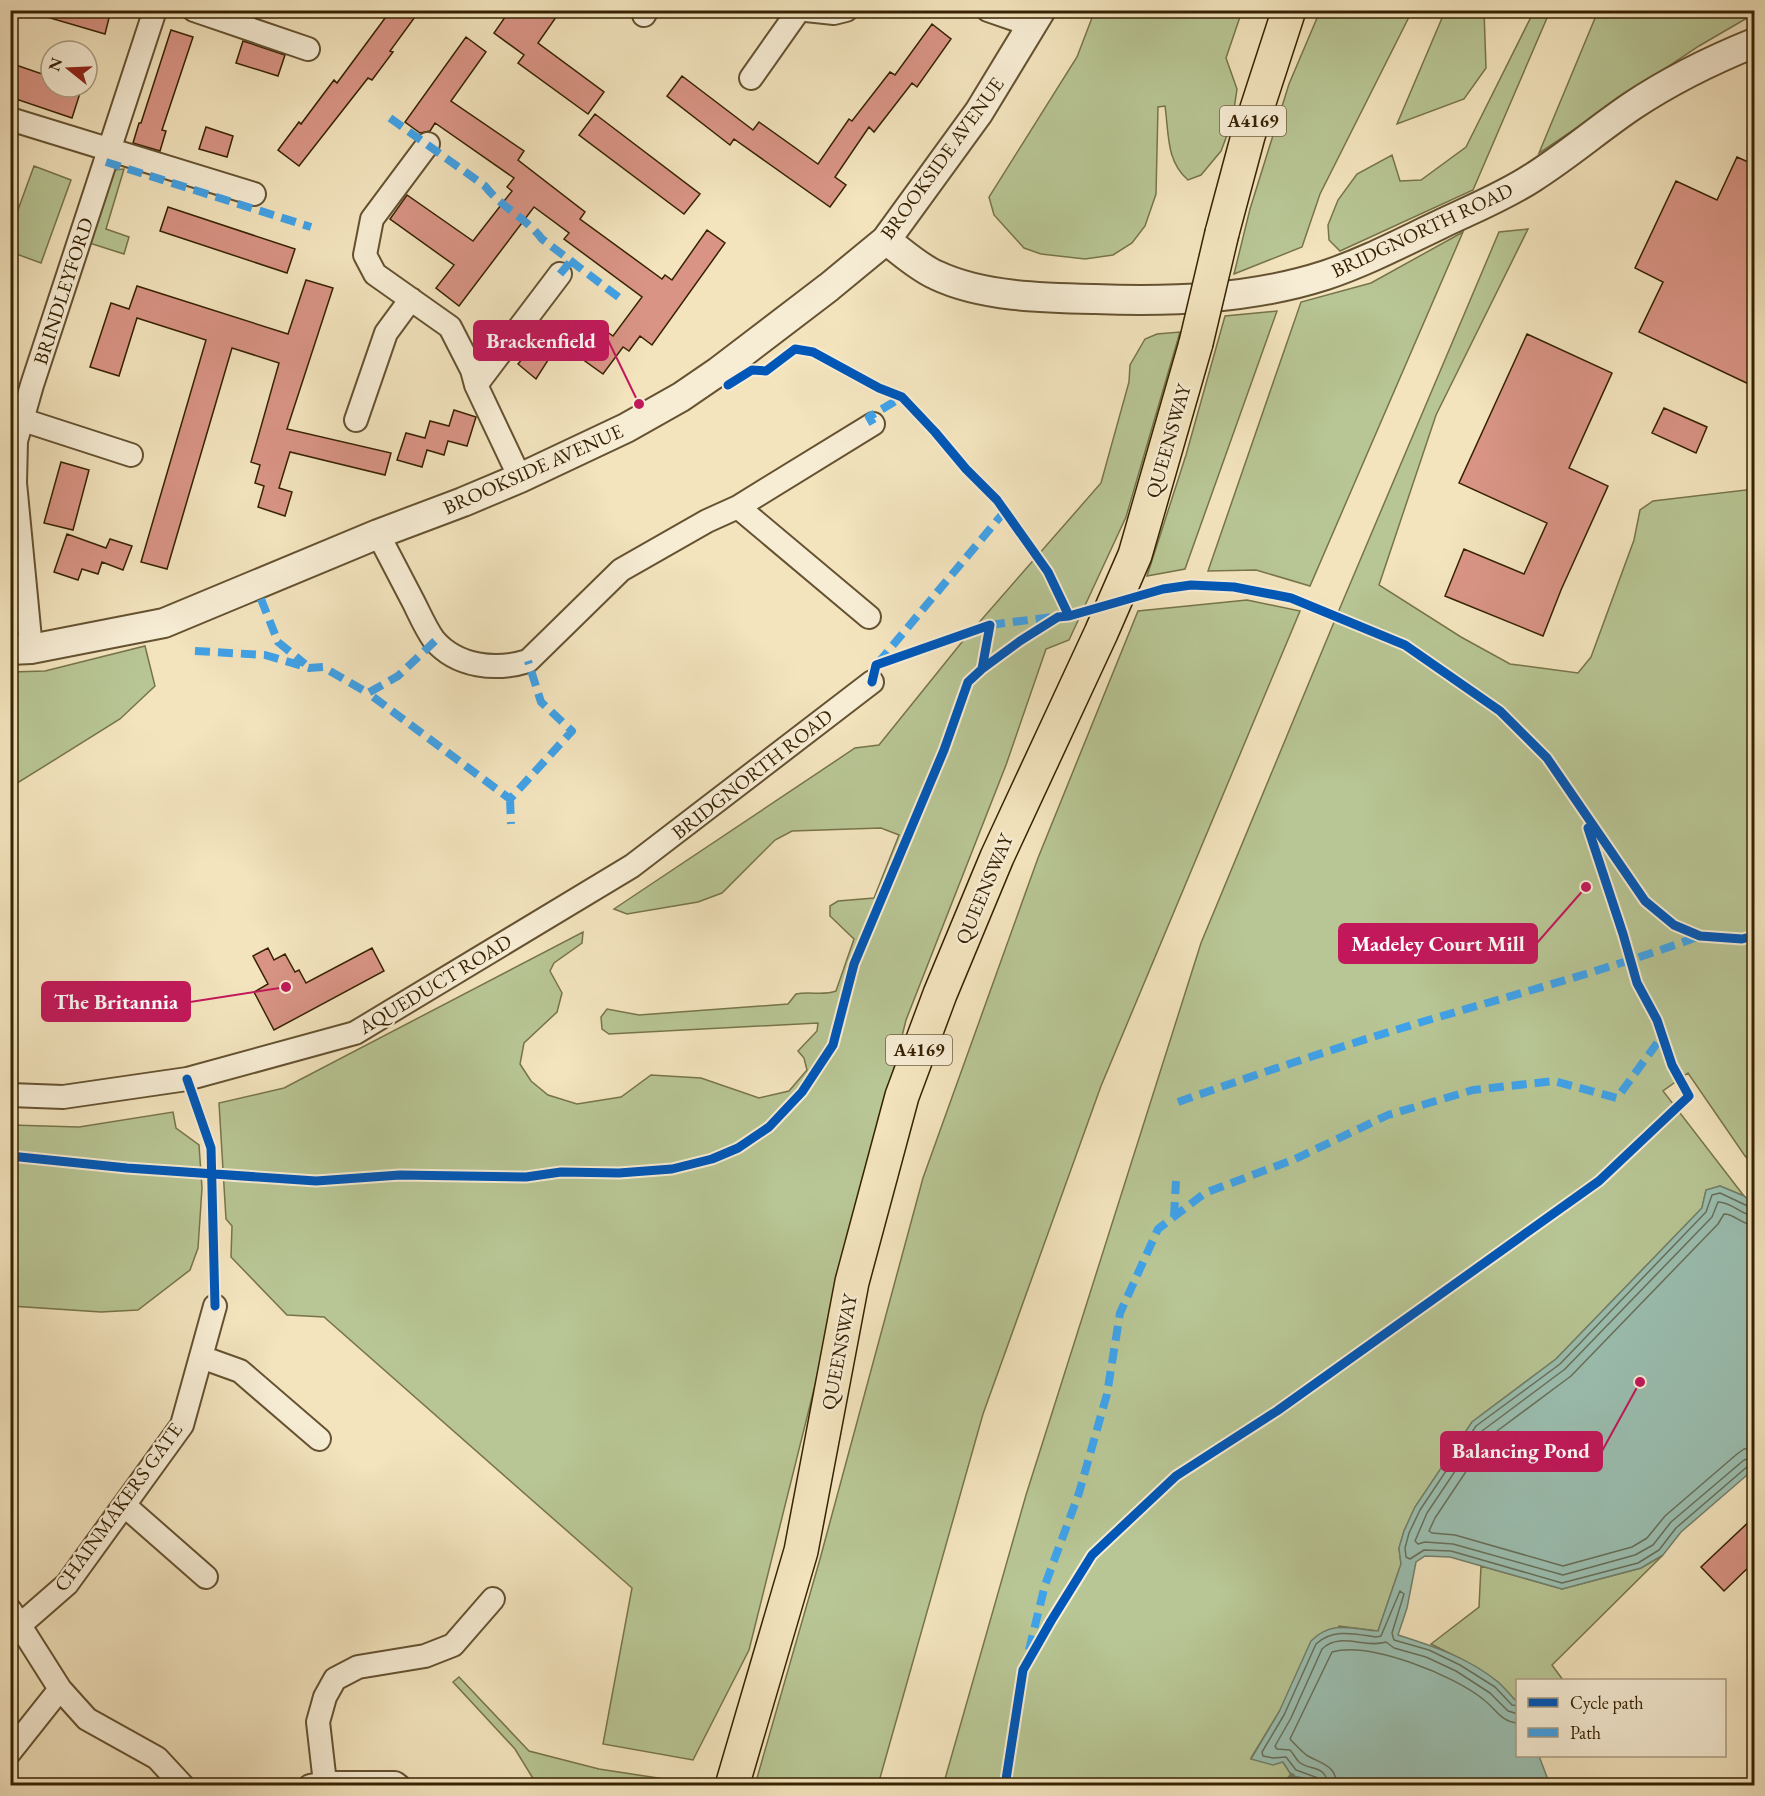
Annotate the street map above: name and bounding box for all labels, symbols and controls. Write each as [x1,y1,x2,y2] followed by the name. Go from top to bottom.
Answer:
[39,39,99,99] north arrow
[43,55,67,74] text: N
[874,72,1010,244] street label: BROOKSIDE AVENUE
[1220,106,1286,136] road number: A4169
[1327,177,1517,283] street label: BRIDGNORTH ROAD
[27,214,99,368] street label: BRINDLEYFORD
[474,321,608,360] callout: Brackenfield
[486,327,596,354] text: Brackenfield
[1139,380,1197,501] street label: QUEENSWAY
[439,418,627,520] street label: BROOKSIDE AVENUE
[666,703,838,845] street label: BRIDGNORTH ROAD
[949,829,1019,948] street label: QUEENSWAY
[1339,924,1537,963] callout: Madeley Court Mill
[353,928,516,1040] street label: AQUEDUCT ROAD
[1351,930,1525,957] text: Madeley Court Mill
[42,982,190,1021] callout: The Britannia
[54,988,179,1015] text: The Britannia
[886,1035,952,1065] road number: A4169
[815,1291,863,1412] street label: QUEENSWAY
[48,1417,188,1597] street label: CHAINMAKERS GATE
[1441,1432,1602,1471] callout: Balancing Pond
[1452,1437,1590,1464] text: Balancing Pond
[1516,1679,1726,1757] legend
[1570,1691,1644,1714] text: Cycle path
[1570,1721,1601,1744] text: Path

